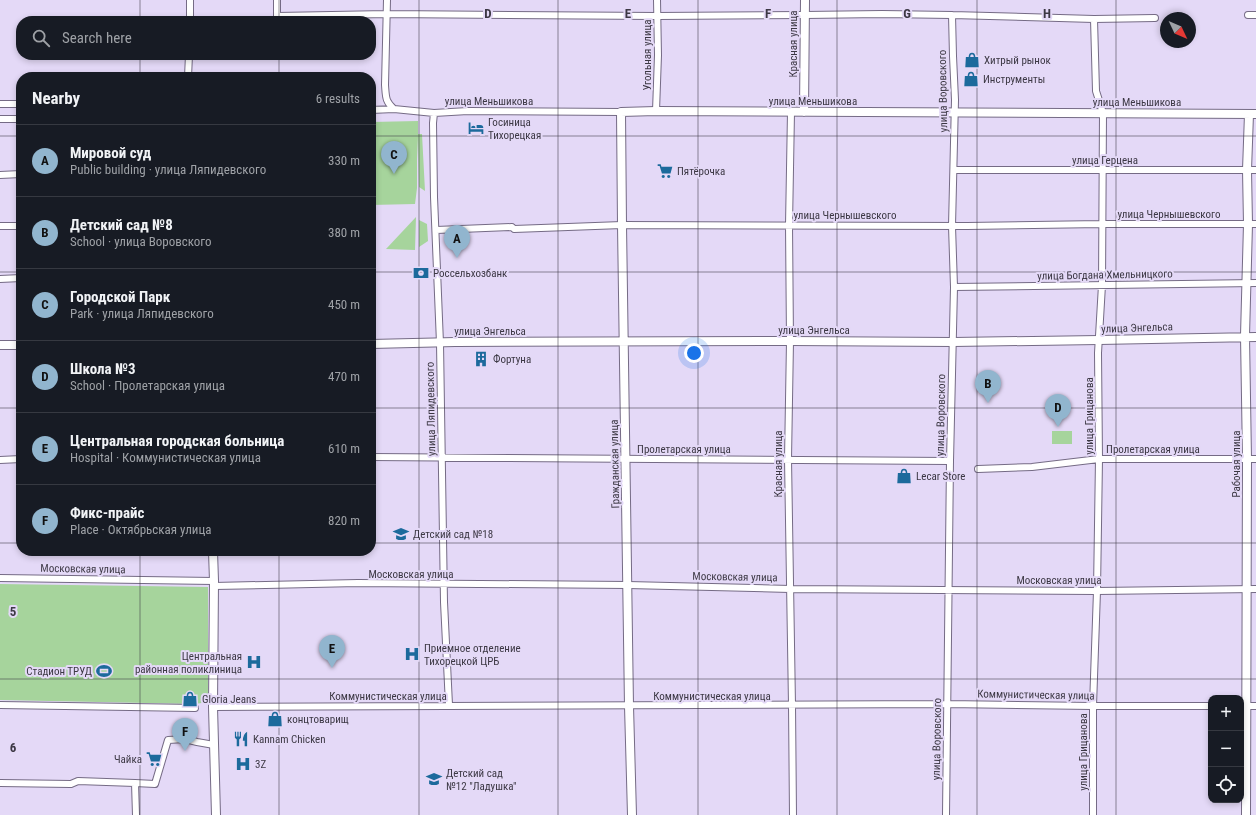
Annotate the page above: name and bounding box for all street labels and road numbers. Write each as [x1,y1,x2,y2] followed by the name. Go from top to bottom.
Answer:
[787,10,800,78] street label: Красная улица
[641,19,654,91] street label: Угольная улица
[936,49,950,132] street label: улица Воровского
[445,95,533,108] street label: улица Меньшикова
[769,95,857,108] street label: улица Меньшикова
[1093,96,1181,109] street label: улица Меньшикова
[1072,154,1138,167] street label: улица Герцена
[1117,208,1221,221] street label: улица Чернышевского
[793,209,897,222] street label: улица Чернышевского
[1037,267,1173,283] street label: улица Богдана Хмельницкого
[1101,320,1173,336] street label: улица Энгельса
[778,324,850,337] street label: улица Энгельса
[454,325,526,338] street label: улица Энгельса
[424,361,438,456] street label: улица Ляпидевского
[934,373,948,456] street label: улица Воровского
[1083,377,1096,455] street label: улица Грицанова
[608,419,622,509] street label: Гражданская улица
[772,430,785,498] street label: Красная улица
[1230,430,1243,498] street label: Рабочая улица
[637,443,731,456] street label: Пролетарская улица
[1106,443,1200,456] street label: Пролетарская улица
[40,562,126,576] street label: Московская улица
[368,568,454,581] street label: Московская улица
[692,570,778,584] street label: Московская улица
[1016,574,1102,587] street label: Московская улица
[977,687,1095,703] street label: Коммунистическая улица
[329,690,447,703] street label: Коммунистическая улица
[653,690,771,703] street label: Коммунистическая улица
[930,697,944,780] street label: улица Воровского
[1077,713,1090,791] street label: улица Грицанова

